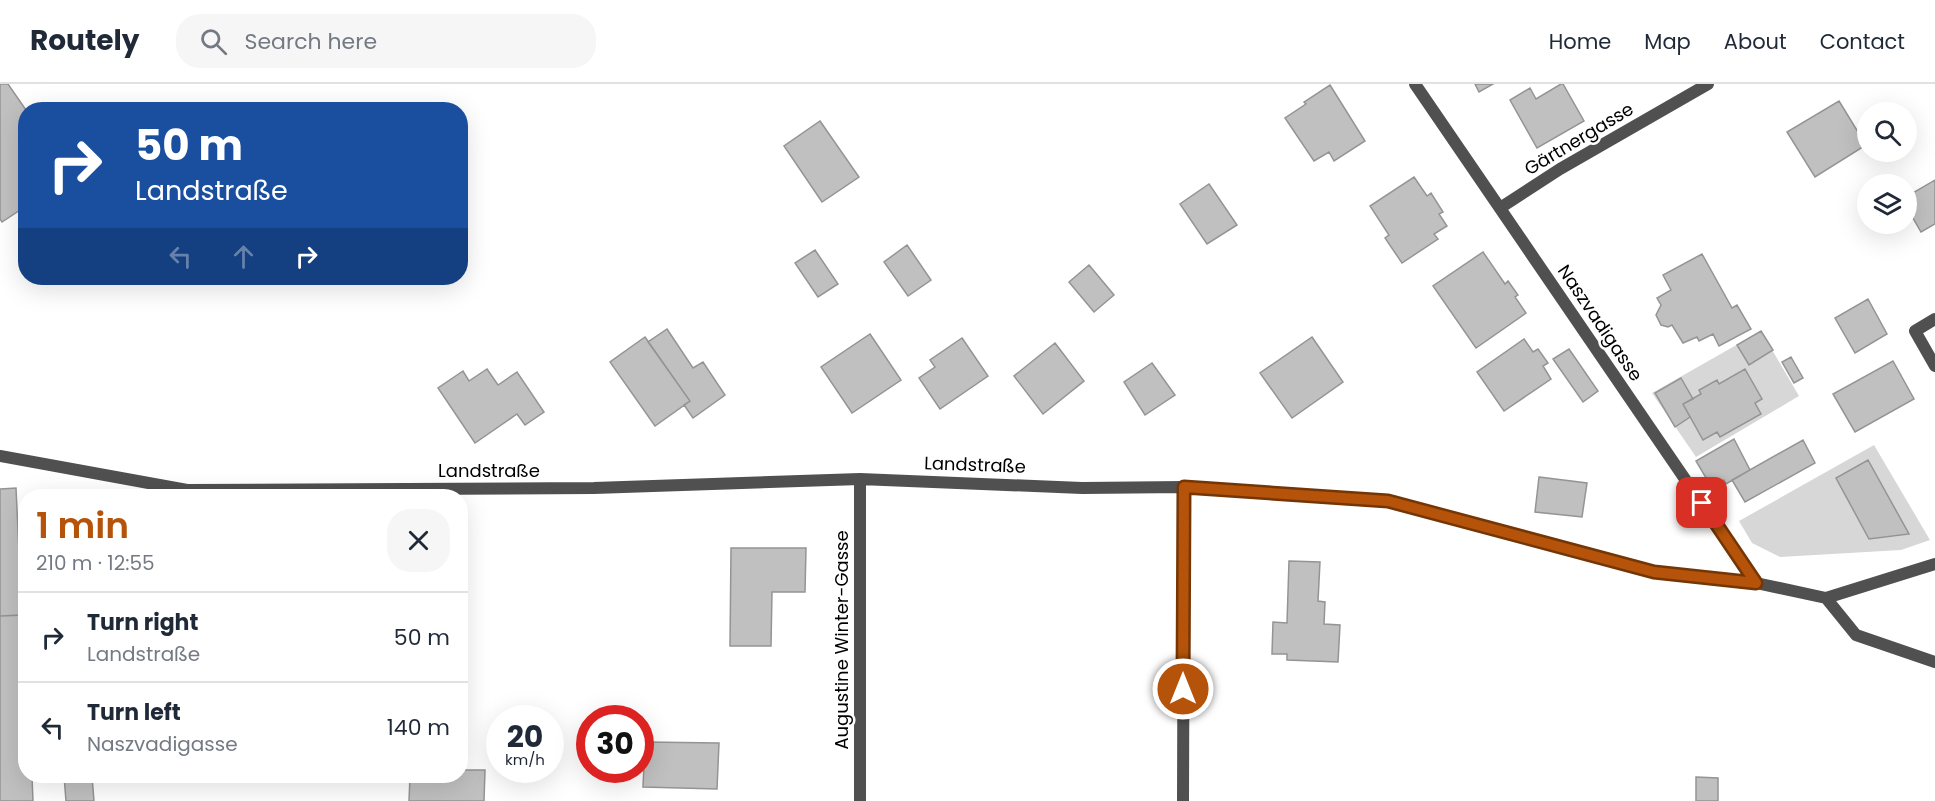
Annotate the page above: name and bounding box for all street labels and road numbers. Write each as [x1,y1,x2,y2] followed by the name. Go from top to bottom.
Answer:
[1520,96,1638,181] street label: Gärtnergasse
[1552,260,1649,386] street label: Naszvadigasse
[924,450,1026,479] street label: Landstraße
[438,458,540,483] street label: Landstraße
[829,530,854,750] street label: Augustine Winter-Gasse

